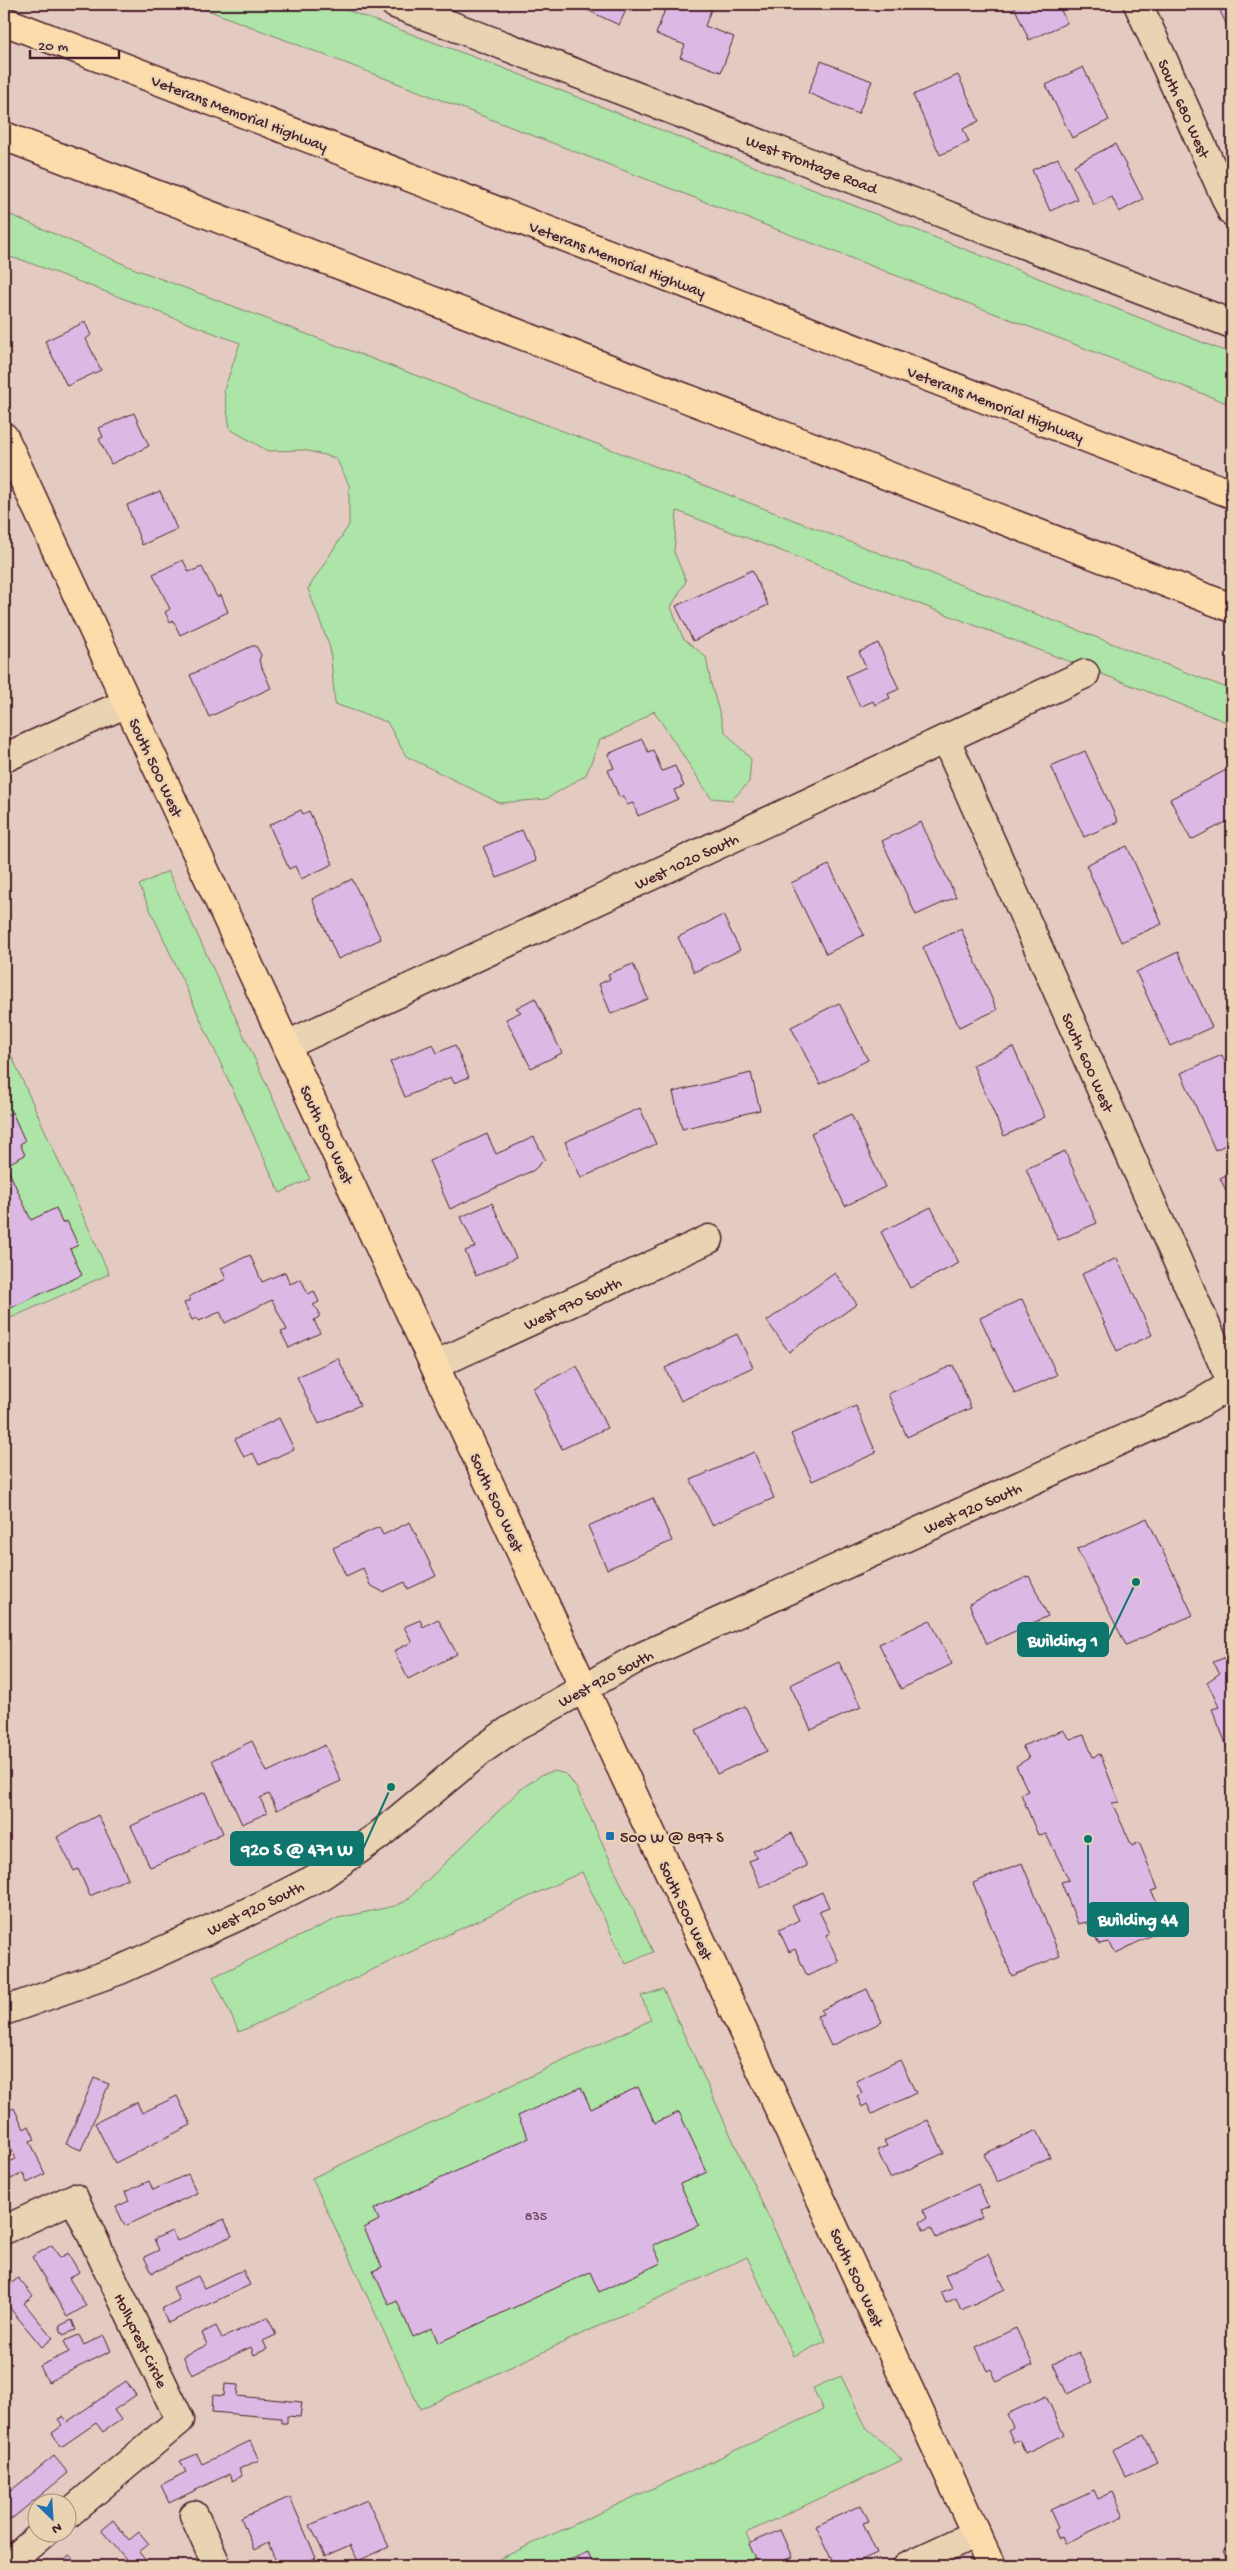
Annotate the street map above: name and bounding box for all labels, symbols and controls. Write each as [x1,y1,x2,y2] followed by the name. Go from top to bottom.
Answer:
[30,28,119,60] scale bar
[38,38,68,56] text: 20 m
[1152,57,1213,163] street label: South 680 West
[147,72,330,158] street label: Veterans Memorial Highway
[742,132,881,201] street label: West Frontage Road
[525,218,708,304] street label: Veterans Memorial Highway
[903,363,1086,449] street label: Veterans Memorial Highway
[123,716,186,822] street label: South 500 West
[632,831,743,896] street label: West 1020 South
[1055,1011,1117,1117] street label: South 600 West
[294,1083,357,1189] street label: South 500 West
[522,1274,626,1336] street label: West 970 South
[464,1451,527,1557] street label: South 500 West
[922,1480,1026,1540] street label: West 920 South
[1018,1623,1108,1656] callout: Building 1
[1027,1632,1098,1653] text: Building 1
[556,1647,658,1713] street label: West 920 South
[604,1830,616,1842] marker: 500 W @ 897 S
[620,1830,724,1849] place label: 500 W @ 897 S
[231,1832,363,1865] callout: 920 S @ 471 W
[240,1841,354,1862] text: 920 S @ 471 W
[653,1859,716,1965] street label: South 500 West
[205,1878,308,1942] street label: West 920 South
[1088,1903,1188,1936] callout: Building 44
[1097,1911,1179,1932] text: Building 44
[525,2209,547,2226] house number: 835
[824,2226,887,2332] street label: South 500 West
[108,2291,170,2393] street label: Hollycrest Circle
[28,2492,78,2542] north arrow
[49,2518,64,2537] text: N

